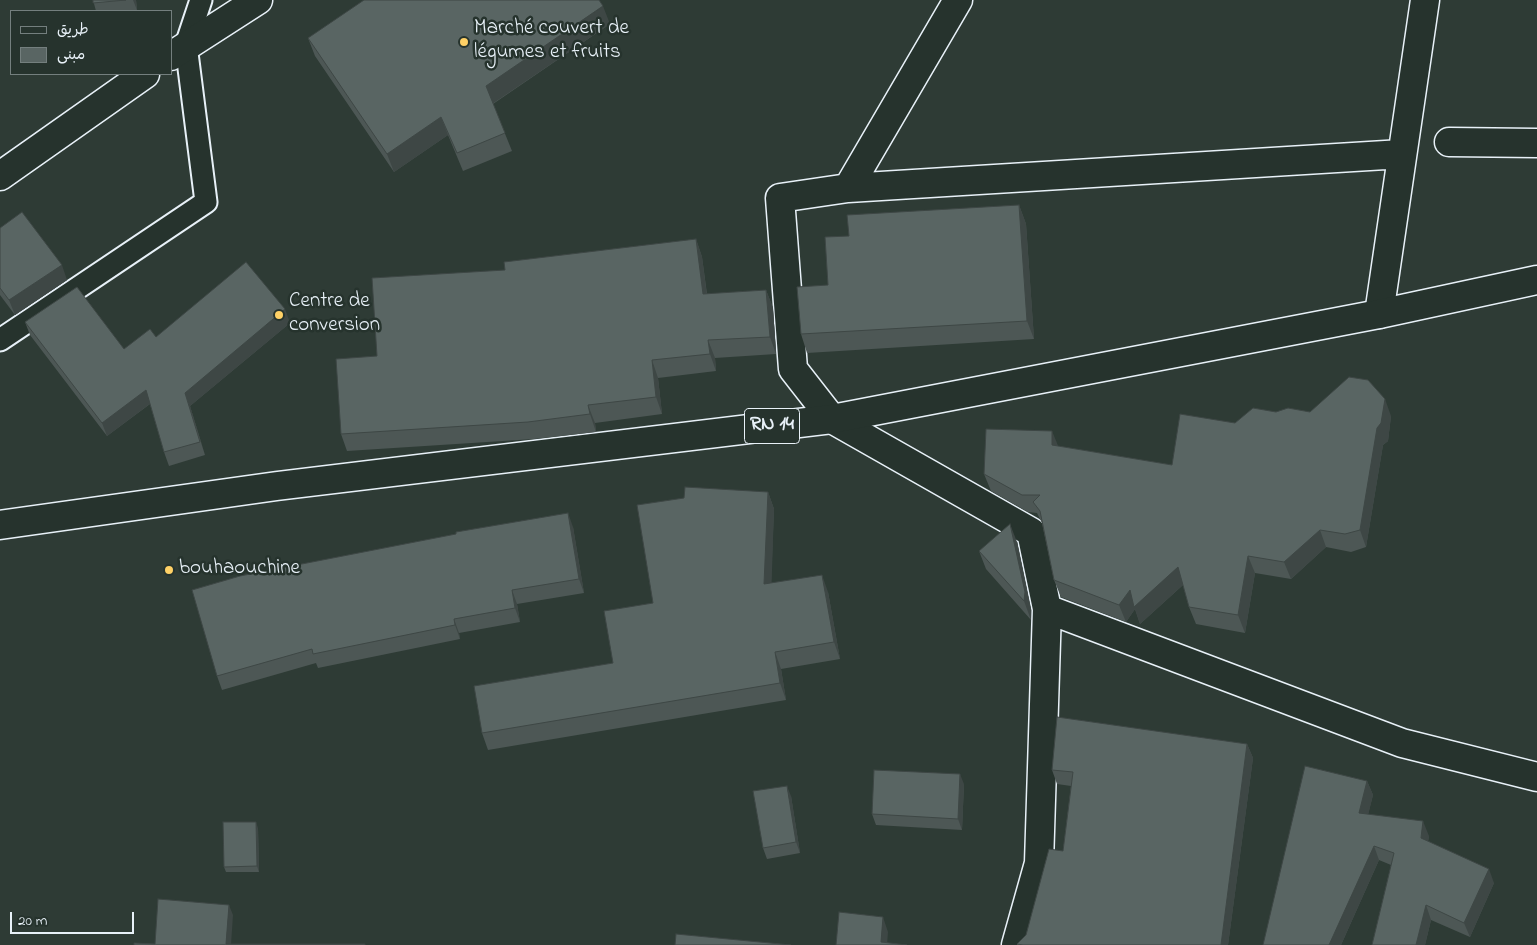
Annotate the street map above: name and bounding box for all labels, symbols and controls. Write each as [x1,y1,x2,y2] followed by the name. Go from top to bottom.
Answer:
[10,10,172,75] legend
[474,17,629,67] place label: Marché couvert de légumes et fruits
[57,19,89,41] text: طريق
[458,36,470,48] marker: Marché couvert de légumes et fruits
[57,44,85,66] text: مبنى
[289,290,380,340] place label: Centre de conversion
[273,309,285,321] marker: Centre de conversion
[744,408,800,444] road number: RN 14
[179,557,300,583] place label: bouhaouchine
[163,564,175,576] marker: bouhaouchine
[12,902,136,934] scale bar
[18,910,47,932] text: 20 m

